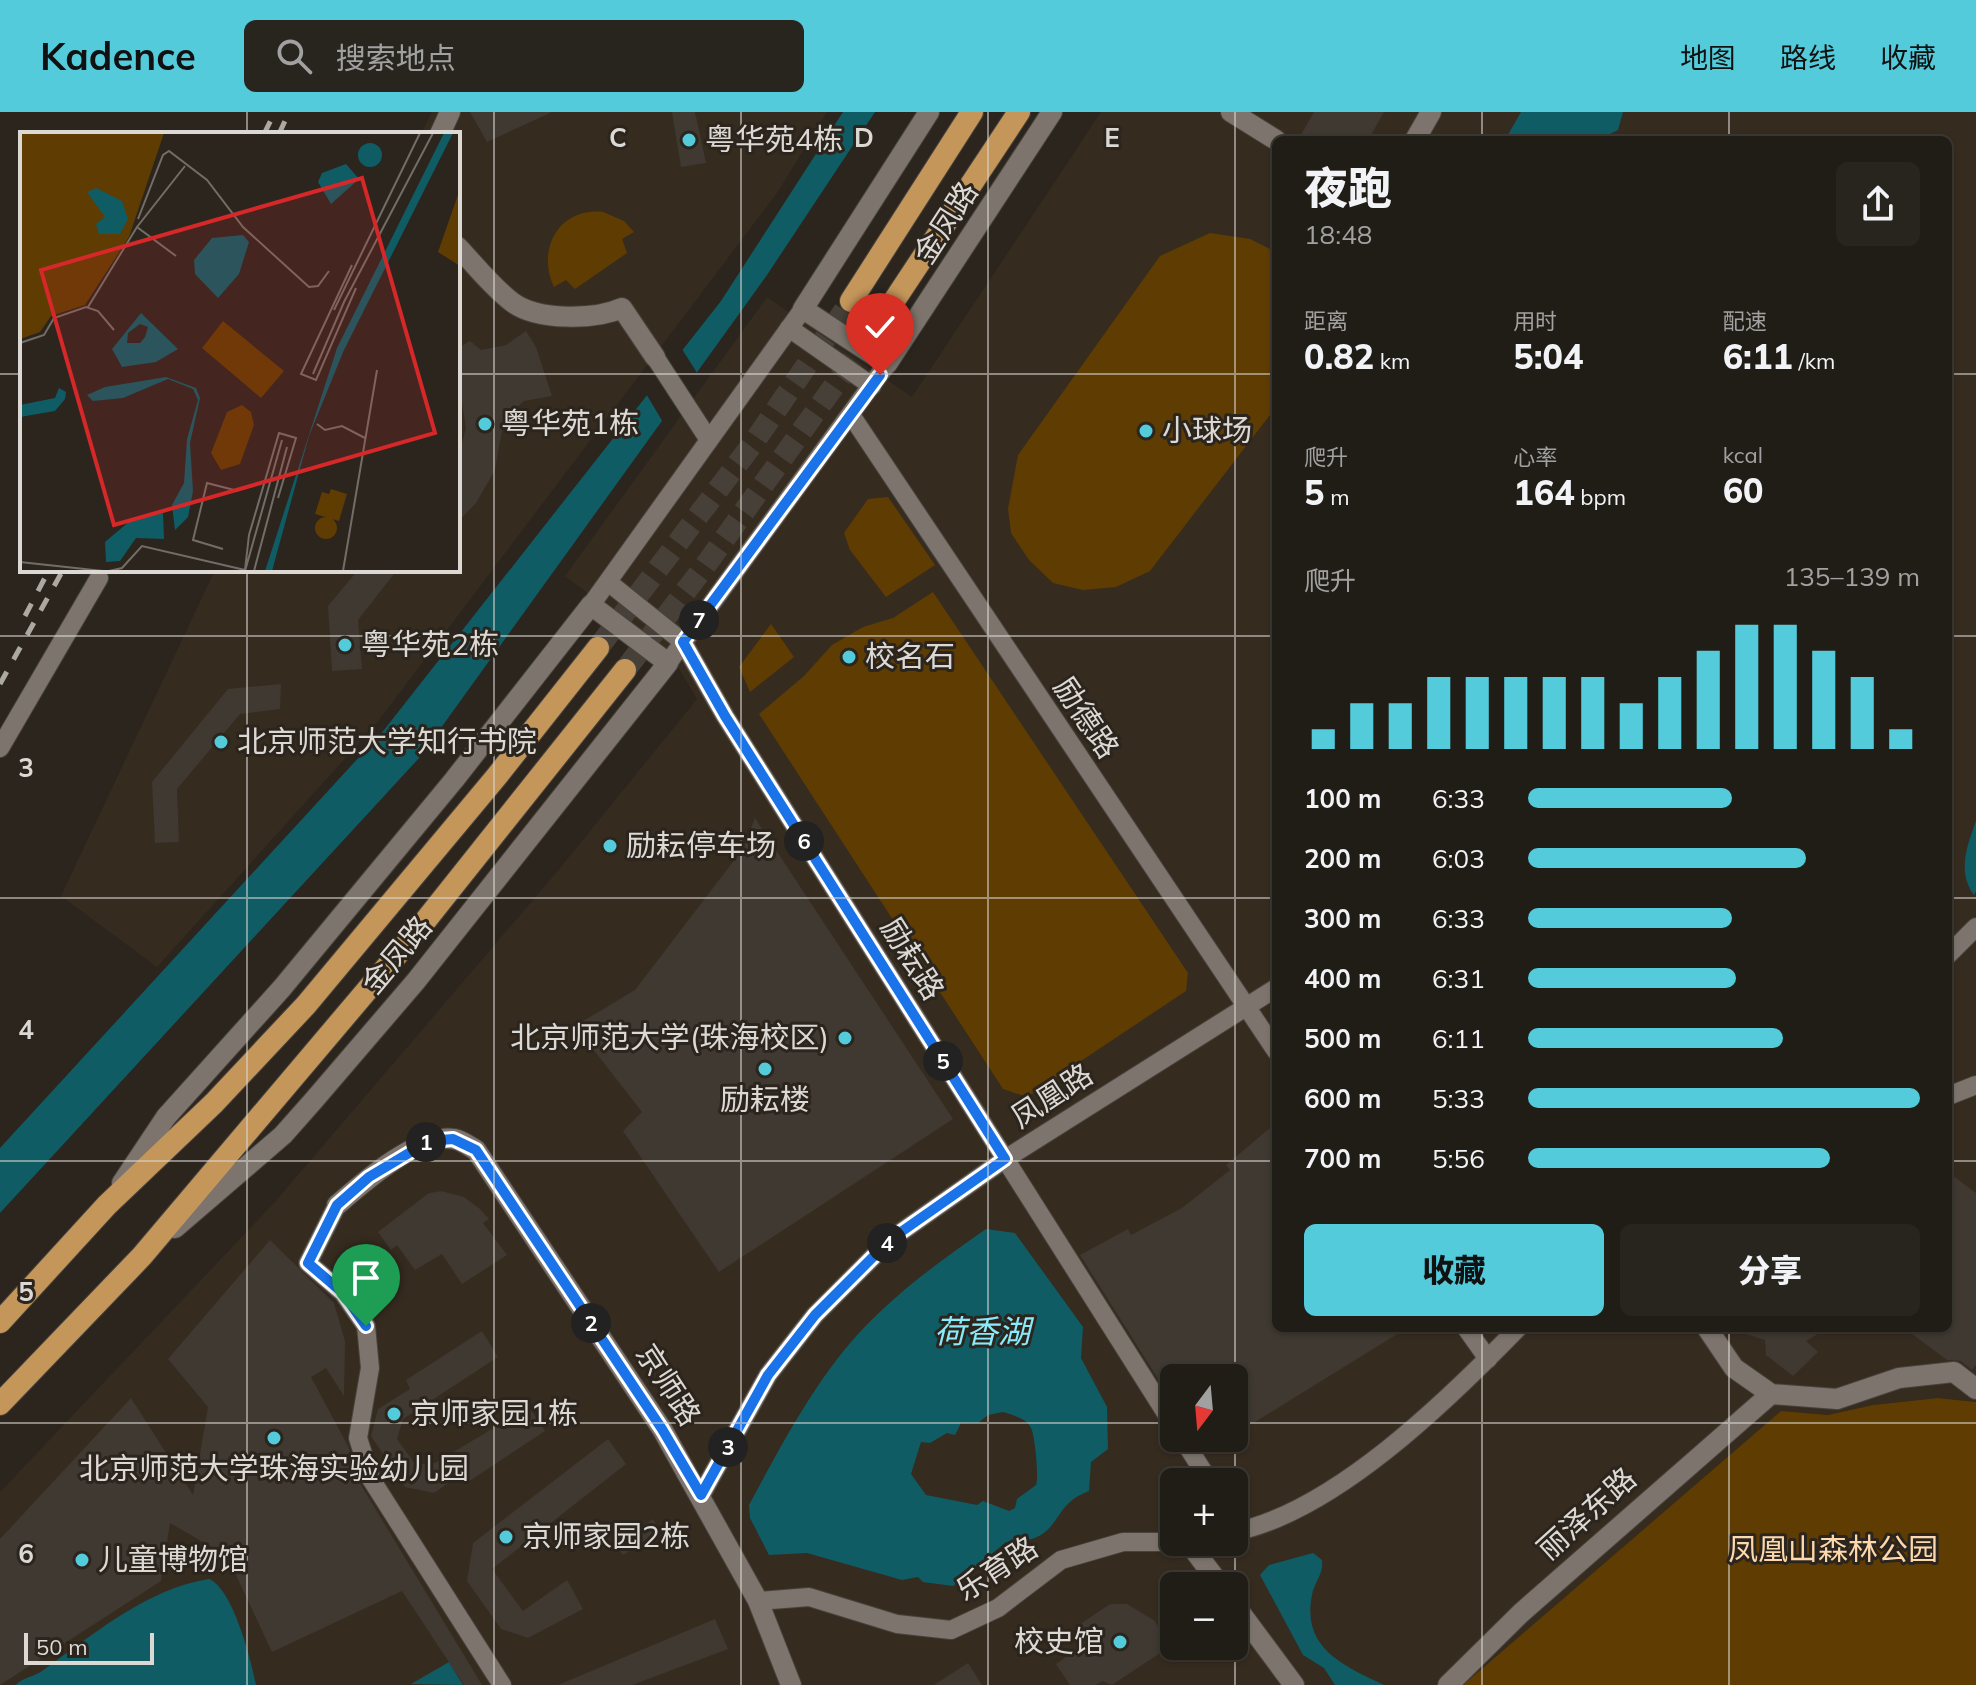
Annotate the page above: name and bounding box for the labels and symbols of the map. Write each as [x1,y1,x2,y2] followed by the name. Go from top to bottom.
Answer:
[705,120,843,158] place label: 粤华苑4栋
[609,121,627,154] text: C
[854,121,874,154] text: D
[1104,121,1120,154] text: E
[680,131,698,149] marker: 粤华苑4栋
[20,132,460,572] inset map
[905,174,986,271] street label: 金凤路
[846,293,914,375] pin
[501,404,639,442] place label: 粤华苑1栋
[1162,411,1252,449] place label: 小球场
[476,415,494,433] marker: 粤华苑1栋
[1137,422,1155,440] marker: 小球场
[679,600,719,640] pin: 7
[361,625,499,663] place label: 粤华苑2栋
[336,636,354,654] marker: 粤华苑2栋
[865,637,955,675] place label: 校名石
[840,648,858,666] marker: 校名石
[1046,670,1128,765] street label: 励德路
[237,722,537,760] place label: 北京师范大学知行书院
[212,733,230,751] marker: 北京师范大学知行书院
[18,751,34,784] text: 3
[784,821,824,861] pin: 6
[626,826,776,864] place label: 励耘停车场
[601,837,619,855] marker: 励耘停车场
[353,908,440,1001] street label: 金凤路
[873,910,953,1007] street label: 励耘路
[18,1013,34,1046] text: 4
[510,1018,829,1056] place label: 北京师范大学(珠海校区)
[836,1029,854,1047] marker: 北京师范大学(珠海校区)
[923,1041,963,1081] pin: 5
[1003,1055,1100,1136] street label: 凤凰路
[756,1060,774,1078] marker: 励耘楼
[720,1080,810,1118] place label: 励耘楼
[406,1122,446,1162] pin: 1
[867,1223,907,1263] pin: 4
[332,1244,400,1326] pin
[18,1275,34,1308] text: 5
[571,1303,611,1343] pin: 2
[934,1311,1035,1351] water label: 荷香湖
[628,1336,709,1433] street label: 京师路
[1160,1364,1248,1452] north arrow
[410,1394,578,1432] place label: 京师家园1栋
[385,1405,403,1423] marker: 京师家园1栋
[708,1427,748,1467] pin: 3
[265,1429,283,1447] marker: 北京师范大学珠海实验幼儿园
[79,1449,469,1487] place label: 北京师范大学珠海实验幼儿园
[1529,1459,1644,1568] street label: 丽泽东路
[522,1517,690,1555] place label: 京师家园2栋
[497,1528,515,1546] marker: 京师家园2栋
[948,1528,1045,1609] street label: 乐育路
[1728,1530,1938,1568] park label: 凤凰山森林公园
[18,1537,34,1570] text: 6
[98,1540,248,1578] place label: 儿童博物馆
[73,1551,91,1569] marker: 儿童博物馆
[1014,1622,1104,1660] place label: 校史馆
[24,1629,154,1665] scale bar
[1111,1633,1129,1651] marker: 校史馆

